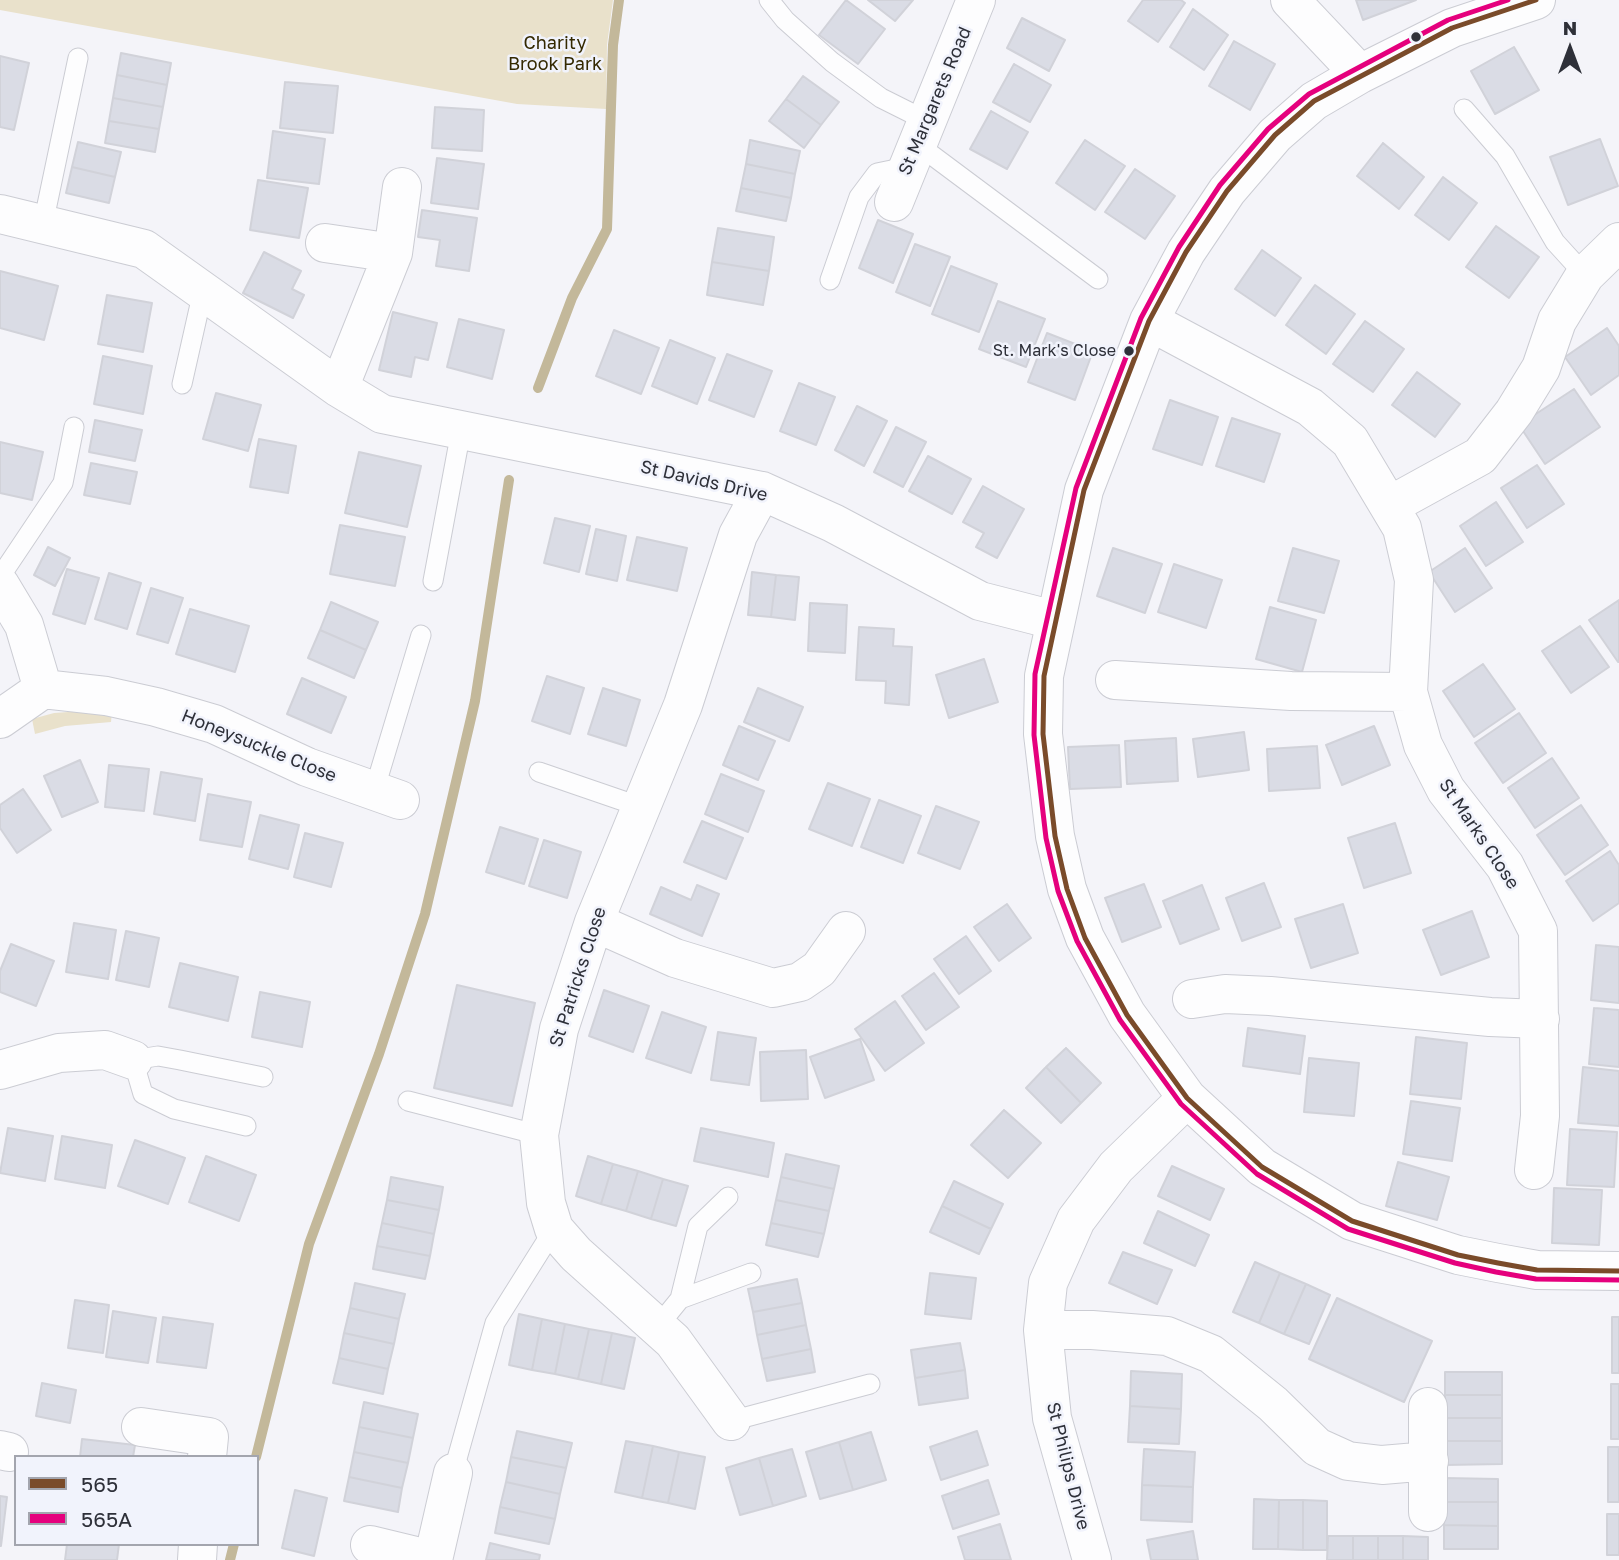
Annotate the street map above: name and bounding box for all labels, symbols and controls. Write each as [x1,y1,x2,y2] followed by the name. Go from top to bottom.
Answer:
[1535,14,1605,84] north arrow
[1563,16,1577,39] text: N
[894,24,976,178] street label: St Margarets Road
[1409,30,1423,44] unlabelled marker
[508,32,602,74] park label: Charity Brook Park
[993,341,1116,361] place label: St. Mark's Close
[1122,344,1136,358] marker: St. Mark's Close
[638,456,770,506] street label: St Davids Drive
[178,705,340,787] street label: Honeysuckle Close
[1434,775,1524,893] street label: St Marks Close
[545,904,611,1050] street label: St Patricks Close
[1042,1400,1094,1532] street label: St Philips Drive
[14,1455,259,1546] legend
[81,1471,118,1497] text: 565
[81,1506,132,1532] text: 565A

